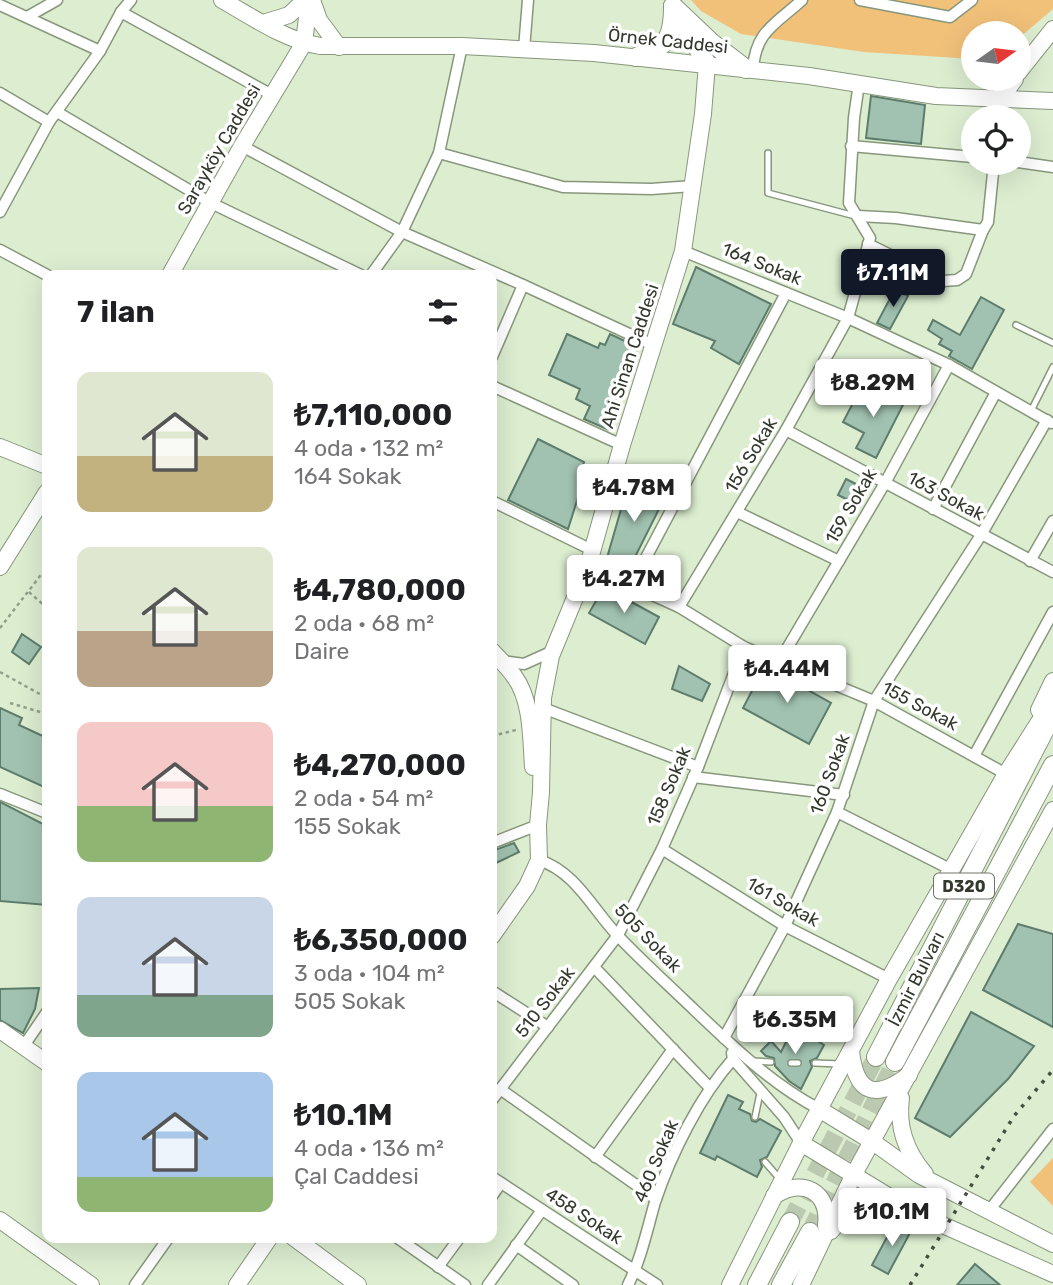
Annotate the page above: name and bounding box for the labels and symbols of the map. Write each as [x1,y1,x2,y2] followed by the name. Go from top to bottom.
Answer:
[961,21,1031,91] north arrow
[607,24,729,58] street label: Örnek Caddesi
[173,80,265,218] street label: Sarayköy Caddesi
[719,238,806,290] street label: 164 Sokak
[836,250,950,309] pin: ₺7.11M
[596,281,664,431] street label: Ahi Sinan Caddesi
[816,360,930,419] pin: ₺8.29M
[720,413,782,496] street label: 156 Sokak
[577,464,691,524] pin: ₺4.78M
[821,464,882,548] street label: 159 Sokak
[904,467,989,526] street label: 163 Sokak
[567,556,681,615] pin: ₺4.27M
[730,646,844,705] pin: ₺4.44M
[878,677,963,736] street label: 155 Sokak
[805,730,855,817] street label: 160 Sokak
[642,742,696,829] street label: 158 Sokak
[743,872,824,932] street label: 161 Sokak
[934,874,994,898] road number: D320
[610,899,687,977] street label: 505 Sokak
[883,928,949,1030] street label: İzmir Bulvarı
[511,962,580,1042] street label: 510 Sokak
[738,996,852,1056] pin: ₺6.35M
[629,1116,684,1206] street label: 460 Sokak
[541,1183,627,1249] street label: 458 Sokak
[835,1188,949,1248] pin: ₺10.1M

